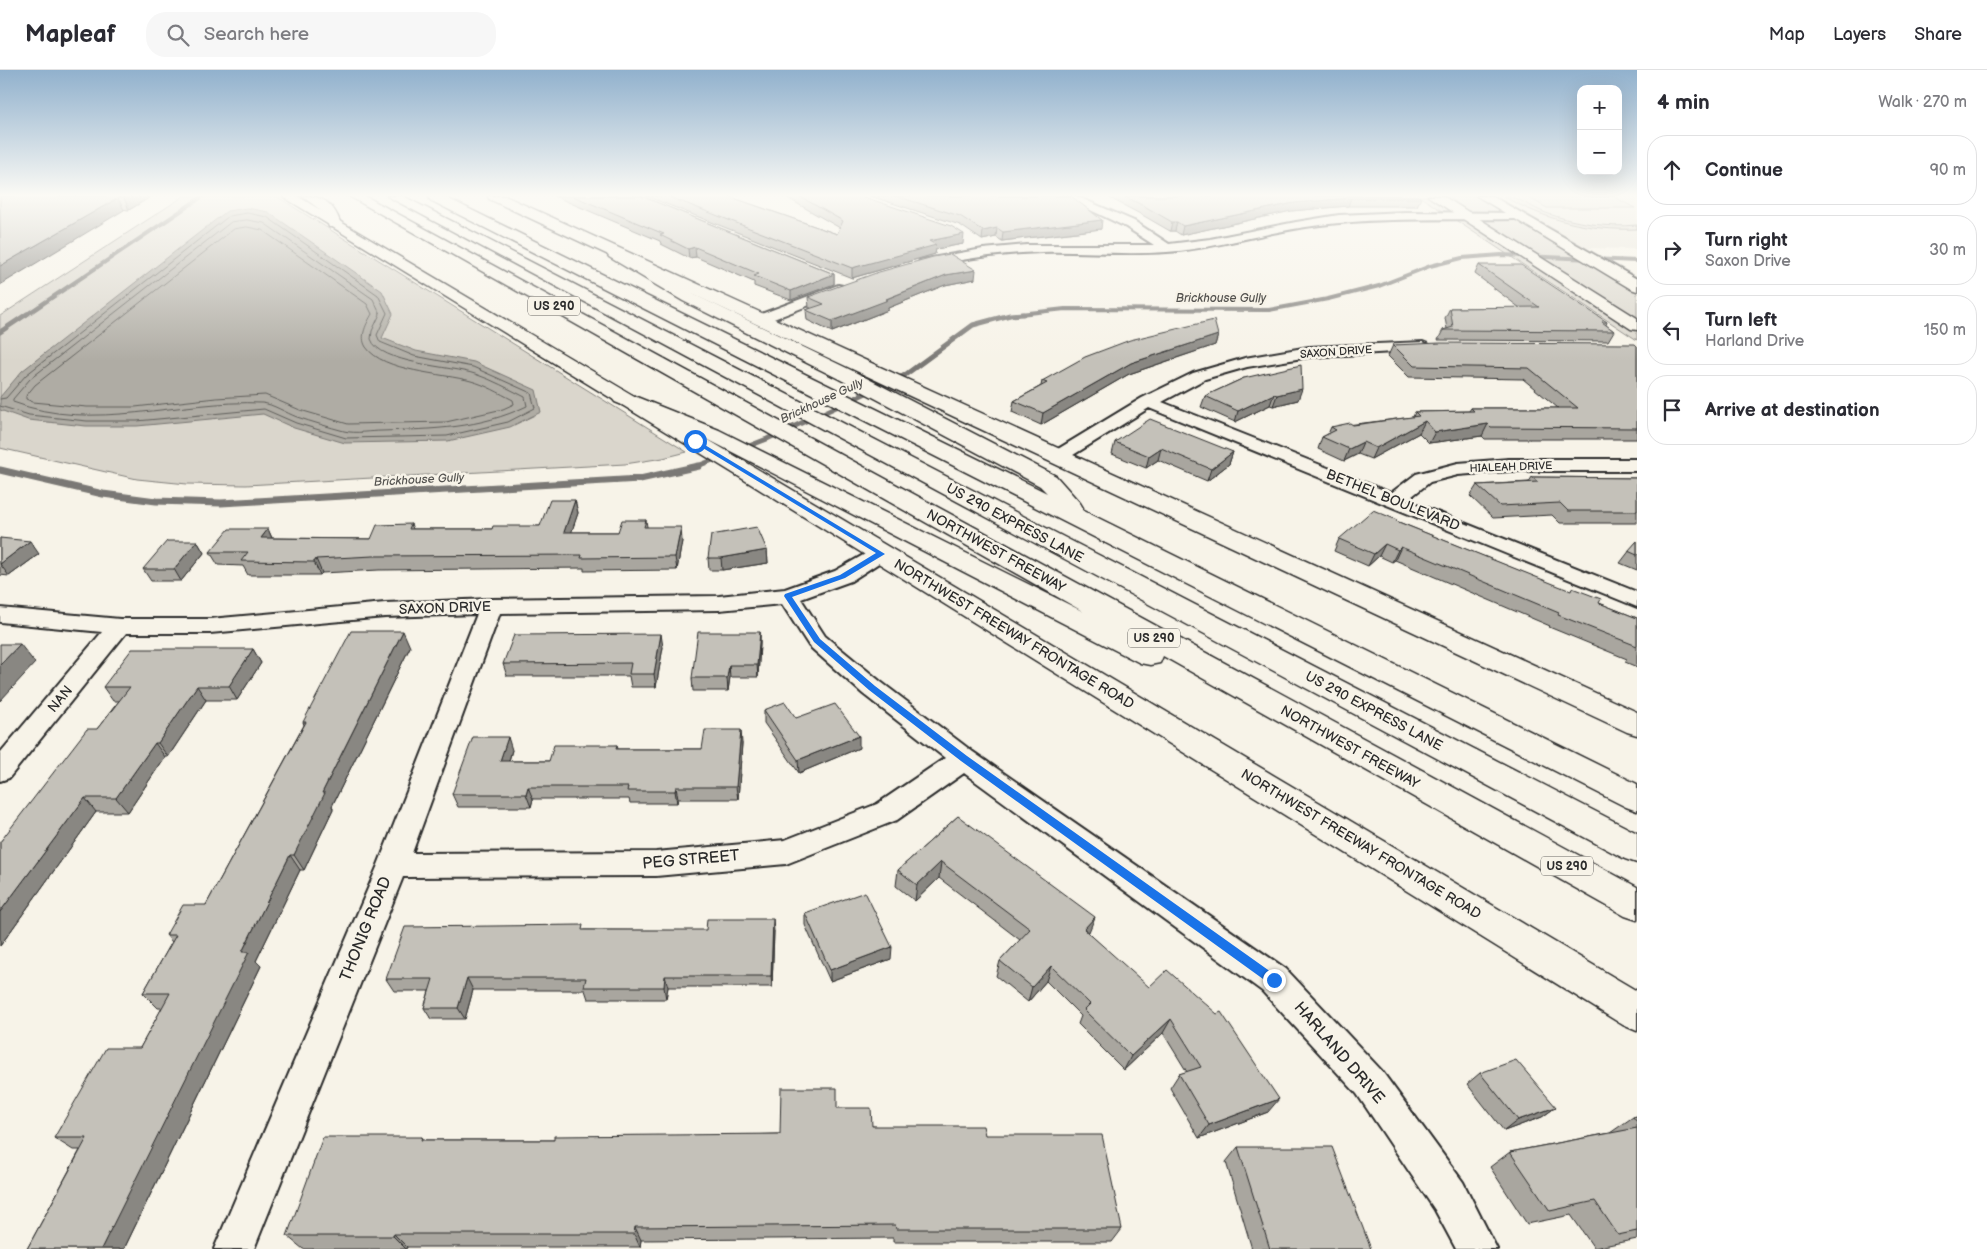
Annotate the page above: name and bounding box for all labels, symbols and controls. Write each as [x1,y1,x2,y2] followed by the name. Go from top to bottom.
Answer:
[146,12,496,57] search box
[25,20,116,49] text: Mapleaf
[164,21,192,49] icon: search
[204,23,309,46] text: Search here
[1769,24,1805,45] text: Map
[1833,24,1886,45] text: Layers
[1914,24,1962,45] text: Share
[1577,85,1622,175] map controls
[1577,85,1622,130] button: +
[1657,90,1710,115] text: 4 min
[1878,93,1967,112] text: Walk · 270 m
[1577,130,1622,175] button: −
[1658,156,1686,184] icon: ahead
[1705,159,1783,182] text: Continue
[1930,161,1966,180] text: 90 m
[1705,229,1788,252] text: Turn right
[1658,236,1686,264] icon: right
[1929,241,1966,260] text: 30 m
[1705,252,1791,271] text: Saxon Drive
[1176,291,1267,306] water label: Brickhouse Gully
[528,297,580,316] road number: US 290
[1705,309,1777,332] text: Turn left
[1658,316,1686,344] icon: left
[1924,321,1966,340] text: 150 m
[1705,332,1804,351] text: Harland Drive
[1299,343,1373,361] street label: SAXON DRIVE
[778,375,867,427] water label: Brickhouse Gully
[1658,396,1686,424] icon: arrive
[1705,399,1880,422] text: Arrive at destination
[684,430,707,453] route start
[1469,459,1553,475] street label: HIALEAH DRIVE
[1324,465,1462,535] street label: BETHEL BOULEVARD
[374,470,465,490] water label: Brickhouse Gully
[943,480,1087,566] street label: US 290 EXPRESS LANE
[924,506,1069,597] street label: NORTHWEST FREEWAY
[891,555,1137,713] street label: NORTHWEST FREEWAY FRONTAGE ROAD
[399,598,491,618] street label: SAXON DRIVE
[1128,628,1180,648] road number: US 290
[1302,668,1446,754] street label: US 290 EXPRESS LANE
[44,682,76,716] street label: NAN
[1278,702,1423,793] street label: NORTHWEST FREEWAY
[1238,765,1484,923] street label: NORTHWEST FREEWAY FRONTAGE ROAD
[642,846,741,874] street label: PEG STREET
[1541,856,1593,876] road number: US 290
[336,874,396,984] street label: THONIG ROAD
[1263,969,1286,992] route end
[1290,998,1388,1108] street label: HARLAND DRIVE

